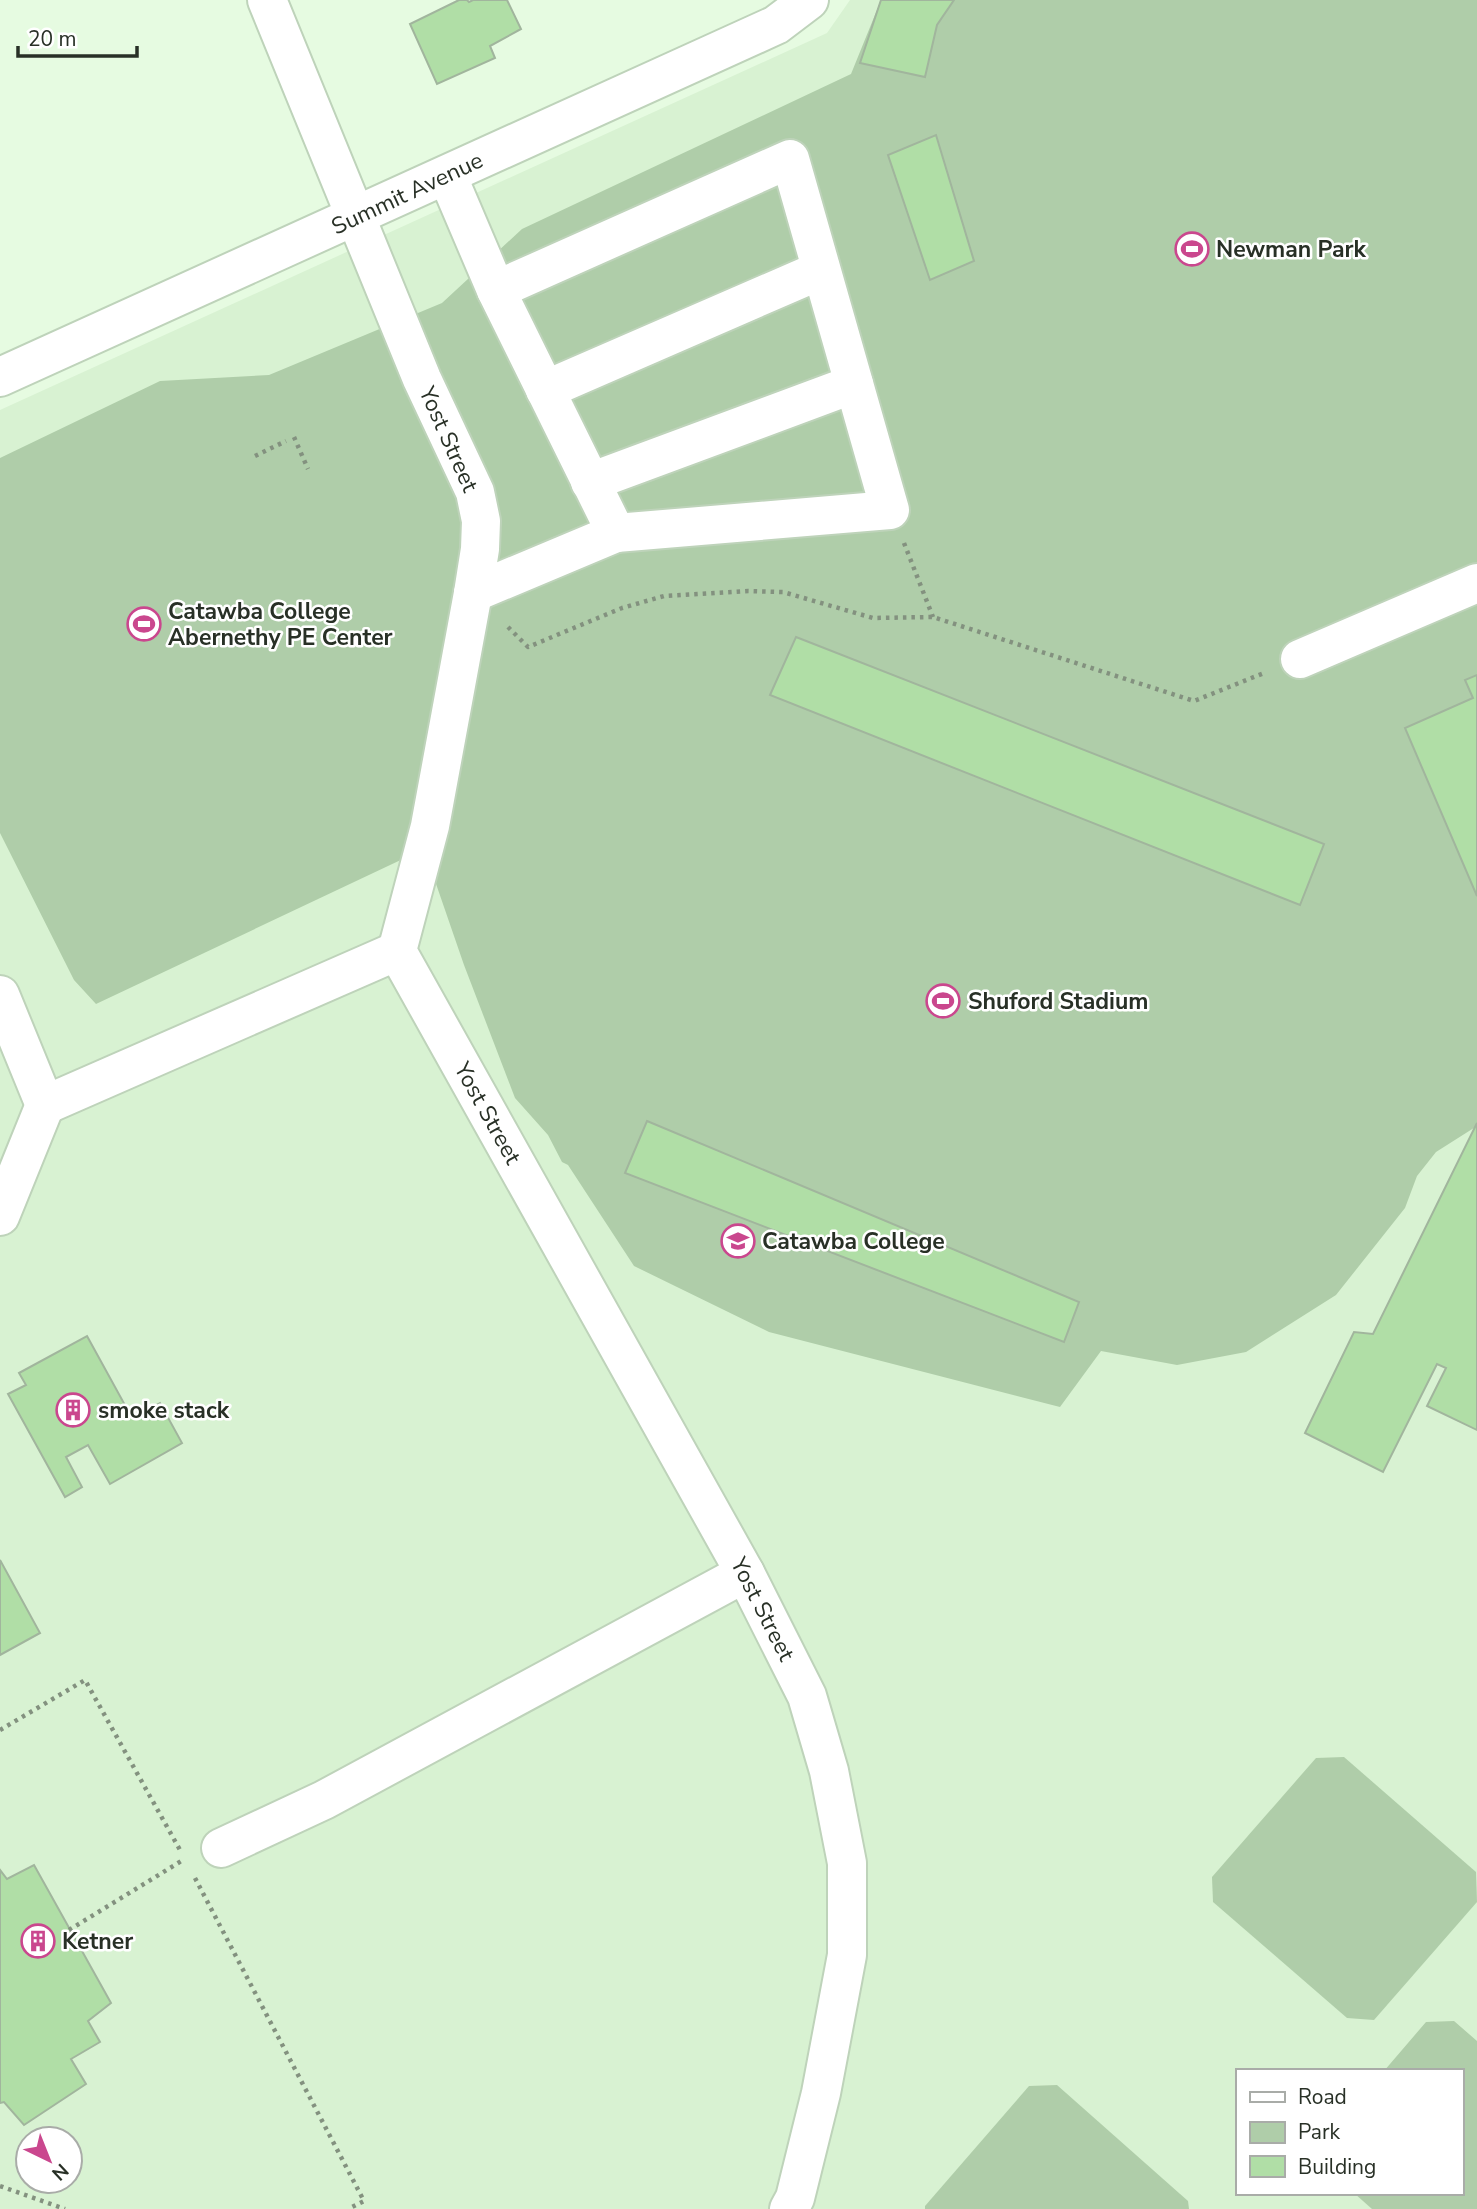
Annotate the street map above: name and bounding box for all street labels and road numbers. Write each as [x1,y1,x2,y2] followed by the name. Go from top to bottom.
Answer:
[326,145,488,242] street label: Summit Avenue
[411,381,486,498] street label: Yost Street
[446,1056,529,1171] street label: Yost Street
[723,1551,802,1667] street label: Yost Street

